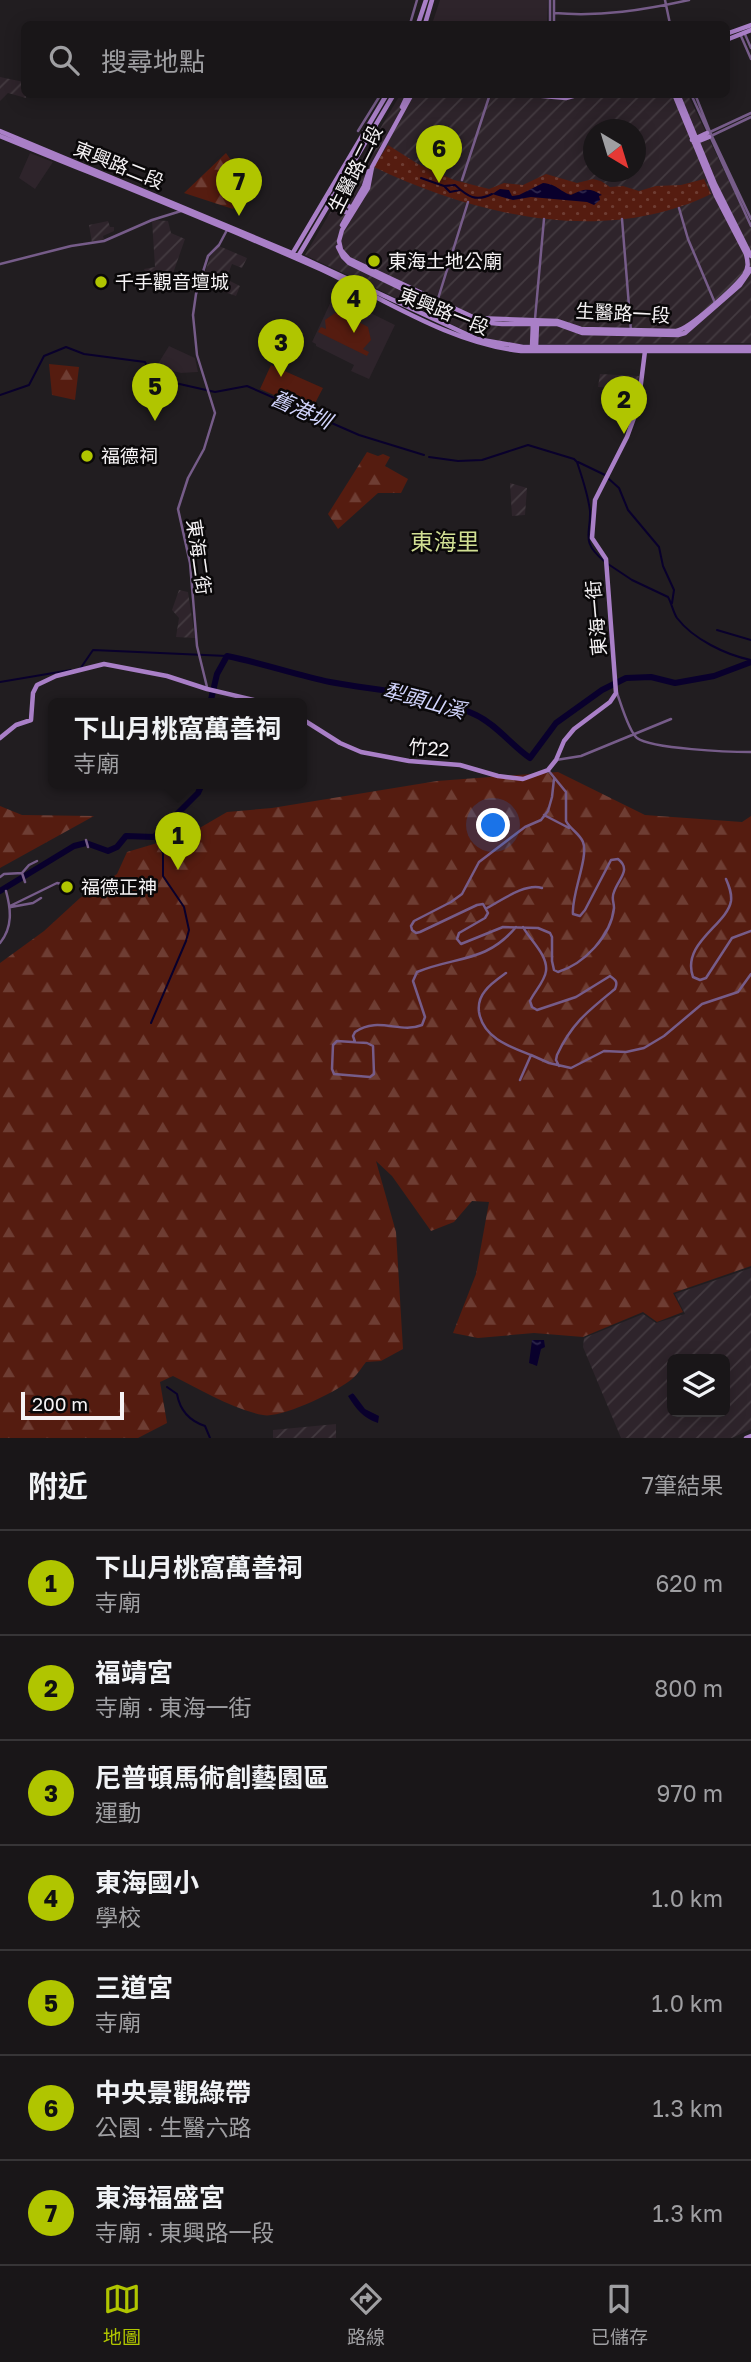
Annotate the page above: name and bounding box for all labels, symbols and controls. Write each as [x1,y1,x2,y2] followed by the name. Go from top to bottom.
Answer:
[21,21,730,98] search box
[45,41,83,79] icon: search
[101,46,205,77] text: 搜尋地點
[583,119,646,182] north arrow
[323,121,386,216] street label: 生醫路二段
[416,125,462,183] pin: 6
[71,136,168,193] street label: 東興路二段
[216,158,262,216] pin: 7
[388,249,502,272] place label: 東海土地公廟
[366,253,382,269] marker: 東海土地公廟
[115,270,229,293] place label: 千手觀音壇城
[93,274,109,290] marker: 千手觀音壇城
[331,275,377,333] pin: 4
[396,282,493,339] street label: 東興路一段
[575,299,671,326] street label: 生醫路一段
[258,319,304,377] pin: 3
[132,363,178,421] pin: 5
[601,376,647,434] pin: 2
[267,384,338,435] water label: 舊港圳
[101,444,158,467] place label: 福德祠
[79,448,95,464] marker: 福德祠
[183,518,216,596] street label: 東海二街
[411,527,480,555] district label: 東海里
[581,579,610,657] street label: 東海一街
[380,677,471,724] water label: 犁頭山溪
[48,698,307,789] popup
[73,713,282,744] text: 下山月桃窩萬善祠
[408,734,450,761] street label: 竹22
[73,749,119,777] text: 寺廟
[476,808,510,842] your location
[155,812,201,870] pin: 1
[81,875,157,898] place label: 福德正神
[59,879,75,895] marker: 福德正神
[667,1354,730,1417] map controls
[667,1354,730,1417] button: layers
[21,1389,124,1421] scale bar
[32,1392,88,1415] text: 200 m
[28,1468,88,1504] text: 附近
[642,1471,723,1499] text: 7筆結果
[95,1552,303,1583] text: 下山月桃窩萬善祠
[45,1569,57,1597] text: 1
[655,1569,723,1597] text: 620 m
[95,1588,141,1616] text: 寺廟
[95,1657,173,1688] text: 福靖宮
[44,1674,58,1702] text: 2
[654,1674,723,1702] text: 800 m
[95,1693,251,1721] text: 寺廟 · 東海一街
[95,1762,329,1793] text: 尼普頓馬術創藝園區
[44,1779,58,1807] text: 3
[657,1779,723,1807] text: 970 m
[95,1798,141,1826] text: 運動
[95,1867,199,1898] text: 東海國小
[44,1884,58,1912] text: 4
[652,1884,723,1912] text: 1.0 km
[95,1903,141,1931] text: 學校
[95,1972,173,2003] text: 三道宮
[44,1989,58,2017] text: 5
[652,1989,723,2017] text: 1.0 km
[95,2008,141,2036] text: 寺廟
[95,2077,251,2108] text: 中央景觀綠帶
[44,2094,58,2122] text: 6
[652,2094,723,2122] text: 1.3 km
[95,2113,251,2141] text: 公園 · 生醫六路
[95,2182,225,2213] text: 東海福盛宮
[45,2199,57,2227] text: 7
[652,2199,723,2227] text: 1.3 km
[95,2218,274,2246] text: 寺廟 · 東興路一段
[103,2280,141,2349] tab: 地圖
[347,2280,385,2349] tab: 路線
[591,2280,648,2349] tab: 已儲存

